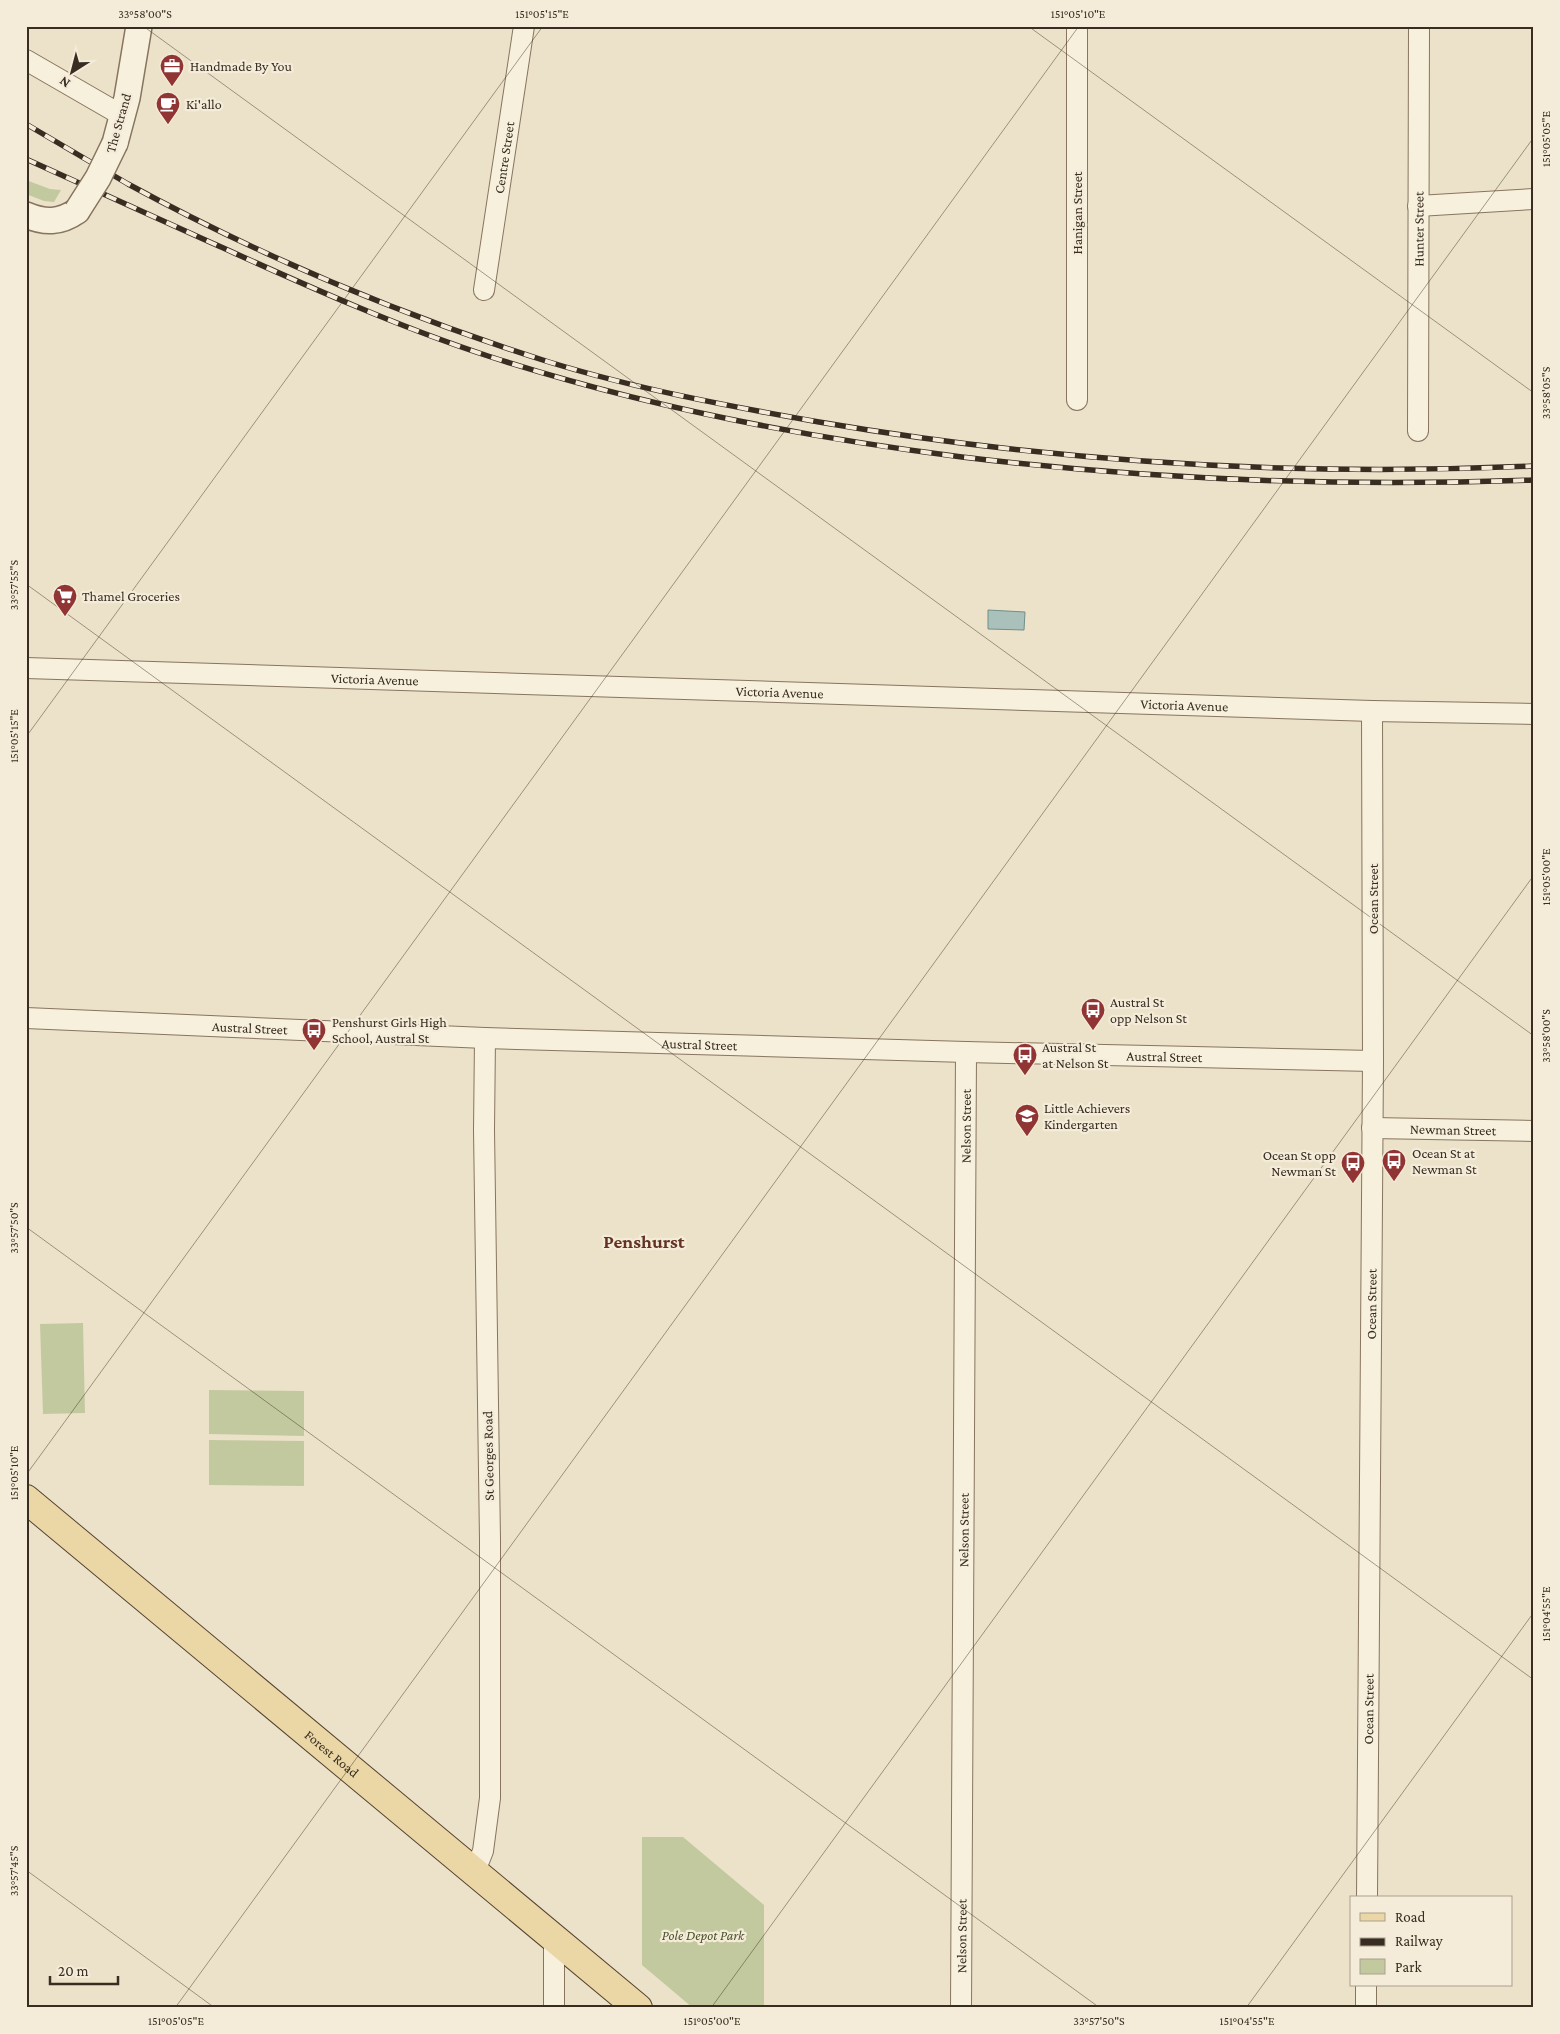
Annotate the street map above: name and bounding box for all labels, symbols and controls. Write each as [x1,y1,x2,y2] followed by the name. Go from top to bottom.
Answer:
[118,7,172,21] text: 33°58'00"S
[515,7,569,21] text: 151°05'15"E
[1051,7,1106,21] text: 151°05'10"E
[48,48,98,98] north arrow
[159,53,185,87] office icon: Handmade By You
[190,58,293,74] place label: Handmade By You
[55,73,73,92] text: N
[102,91,134,155] street label: The Strand
[155,91,181,125] cafe icon: Ki'allo
[186,96,222,112] place label: Ki'allo
[1539,110,1553,167] text: 151°05'05"E
[491,120,517,195] street label: Centre Street
[1069,171,1085,254] street label: Hanigan Street
[1410,191,1427,267] street label: Hunter Street
[1539,366,1553,419] text: 33°58'05"S
[7,559,21,610] text: 33°57'55"S
[52,583,78,617] supermarket icon: Thamel Groceries
[82,588,180,604] place label: Thamel Groceries
[331,670,419,689] street label: Victoria Avenue
[735,683,824,701] street label: Victoria Avenue
[1140,696,1229,714] street label: Victoria Avenue
[7,709,21,763] text: 151°05'15"E
[1539,848,1553,906] text: 151°05'00"E
[1365,863,1381,934] street label: Ocean Street
[1110,994,1187,1026] place label: Austral St opp Nelson St
[1080,997,1106,1031] bus stop icon: Austral St opp Nelson St
[1539,1009,1553,1063] text: 33°58'00"S
[332,1014,447,1046] place label: Penshurst Girls High School, Austral St
[301,1017,327,1051] bus stop icon: Penshurst Girls High School, Austral St
[212,1018,288,1037] street label: Austral Street
[661,1035,738,1053] street label: Austral Street
[1042,1039,1109,1071] place label: Austral St at Nelson St
[1012,1042,1038,1076] bus stop icon: Austral St at Nelson St
[1126,1048,1203,1065] street label: Austral Street
[957,1088,974,1163] street label: Nelson Street
[1044,1100,1130,1132] place label: Little Achievers Kindergarten
[1014,1103,1040,1137] school or university icon: Little Achievers Kindergarten
[1410,1121,1497,1138] street label: Newman Street
[1412,1145,1477,1177] place label: Ocean St at Newman St
[1263,1147,1336,1179] place label: Ocean St opp Newman St
[1381,1148,1407,1182] bus stop icon: Ocean St at Newman St
[1340,1150,1366,1184] bus stop icon: Ocean St opp Newman St
[7,1202,21,1254] text: 33°57'50"S
[603,1231,685,1252] district label: Penshurst
[1363,1268,1380,1339] street label: Ocean Street
[479,1410,497,1501] street label: St Georges Road
[7,1445,21,1500] text: 151°05'10"E
[955,1492,972,1567] street label: Nelson Street
[1539,1586,1553,1641] text: 151°04'55"E
[1360,1673,1377,1744] street label: Ocean Street
[302,1726,363,1781] street label: Forest Road
[7,1845,21,1896] text: 33°57'45"S
[1350,1896,1512,1986] legend
[953,1898,970,1973] street label: Nelson Street
[1395,1909,1426,1925] text: Road
[662,1927,745,1943] park label: Pole Depot Park
[1395,1933,1443,1950] text: Railway
[50,1954,118,1986] scale bar
[1395,1959,1422,1975] text: Park
[58,1963,89,1979] text: 20 m
[148,2014,205,2028] text: 151°05'05"E
[683,2014,741,2028] text: 151°05'00"E
[1073,2014,1125,2028] text: 33°57'50"S
[1220,2014,1275,2028] text: 151°04'55"E

